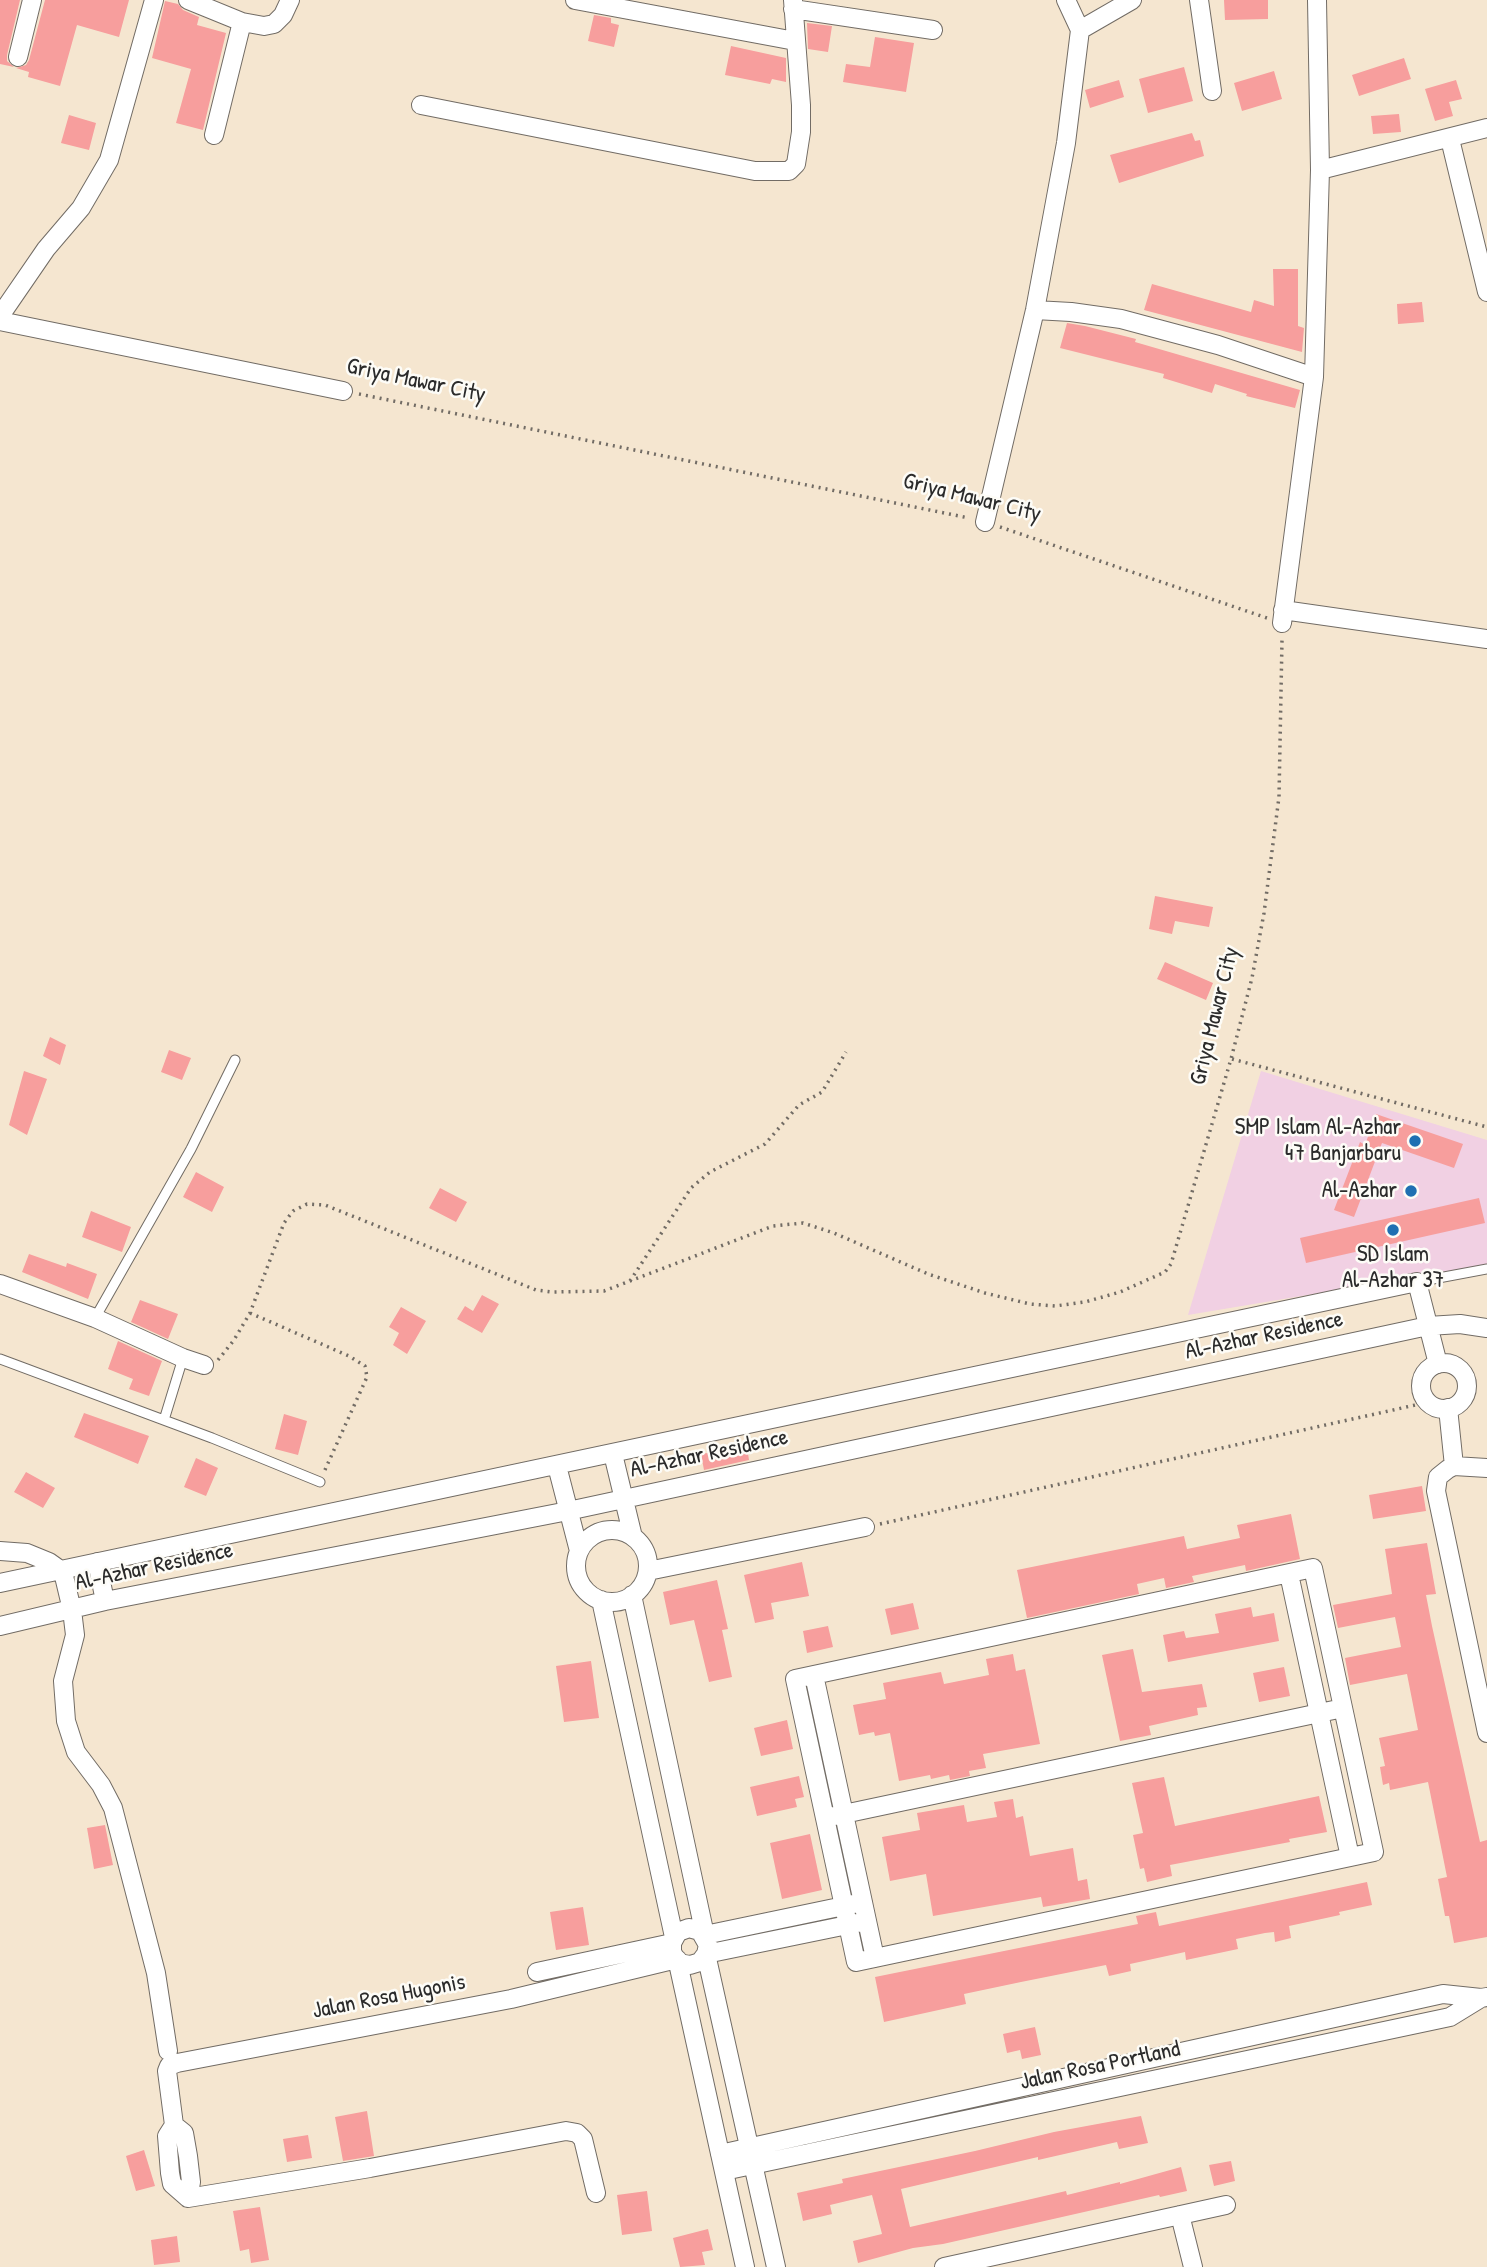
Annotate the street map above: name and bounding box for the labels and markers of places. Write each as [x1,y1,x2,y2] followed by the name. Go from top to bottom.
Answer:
[1235,1114,1401,1168] place label: SMP Islam Al-Azhar 47 Banjarbaru
[1407,1133,1423,1149] marker: SMP Islam Al-Azhar 47 Banjarbaru
[1322,1177,1397,1205] place label: Al-Azhar
[1403,1183,1419,1199] marker: Al-Azhar
[1385,1222,1401,1238] marker: SD Islam Al-Azhar 37
[1342,1241,1444,1295] place label: SD Islam Al-Azhar 37

